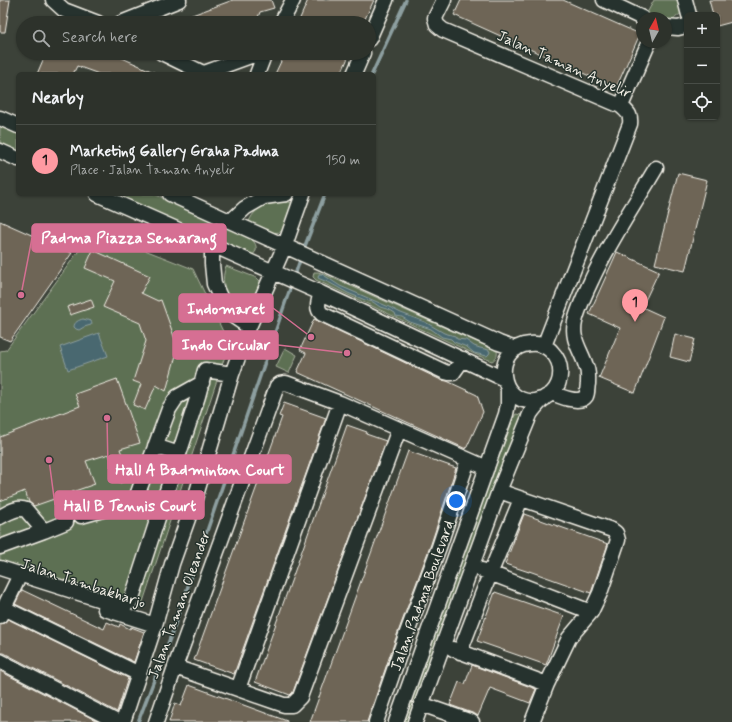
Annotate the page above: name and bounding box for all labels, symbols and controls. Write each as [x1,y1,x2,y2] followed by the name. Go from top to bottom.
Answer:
[636,12,672,48] north arrow
[684,12,720,120] map controls
[684,12,720,48] button: +
[16,16,376,60] search box
[493,26,635,104] street label: Jalan Taman Anyelir
[30,27,52,49] icon: search
[62,28,138,48] text: Search here
[684,48,720,84] button: −
[684,84,720,120] button: locate
[32,87,84,109] text: Nearby
[70,142,279,162] text: Marketing Gallery Graha Padma
[42,152,48,169] text: 1
[326,152,360,169] text: 150 m
[70,162,235,179] text: Place · Jalan Taman Anyelir
[32,224,226,252] callout: Padma Piazza Semarang
[41,228,217,251] text: Padma Piazza Semarang
[622,289,648,322] pin: 1
[179,294,273,322] callout: Indomaret
[187,299,265,320] text: Indomaret
[173,331,278,359] callout: Indo Circular
[182,335,271,356] text: Indo Circular
[108,455,291,483] callout: Hall A Badminton Court
[115,460,285,481] text: Hall A Badminton Court
[55,491,204,519] callout: Hall B Tennis Court
[446,491,466,511] your location
[64,496,196,517] text: Hall B Tennis Court
[386,518,460,674] street label: Jalan Padma Boulevard
[144,528,216,682] street label: Jalan Taman Oleander
[18,554,148,614] street label: Jalan Tambakharjo

